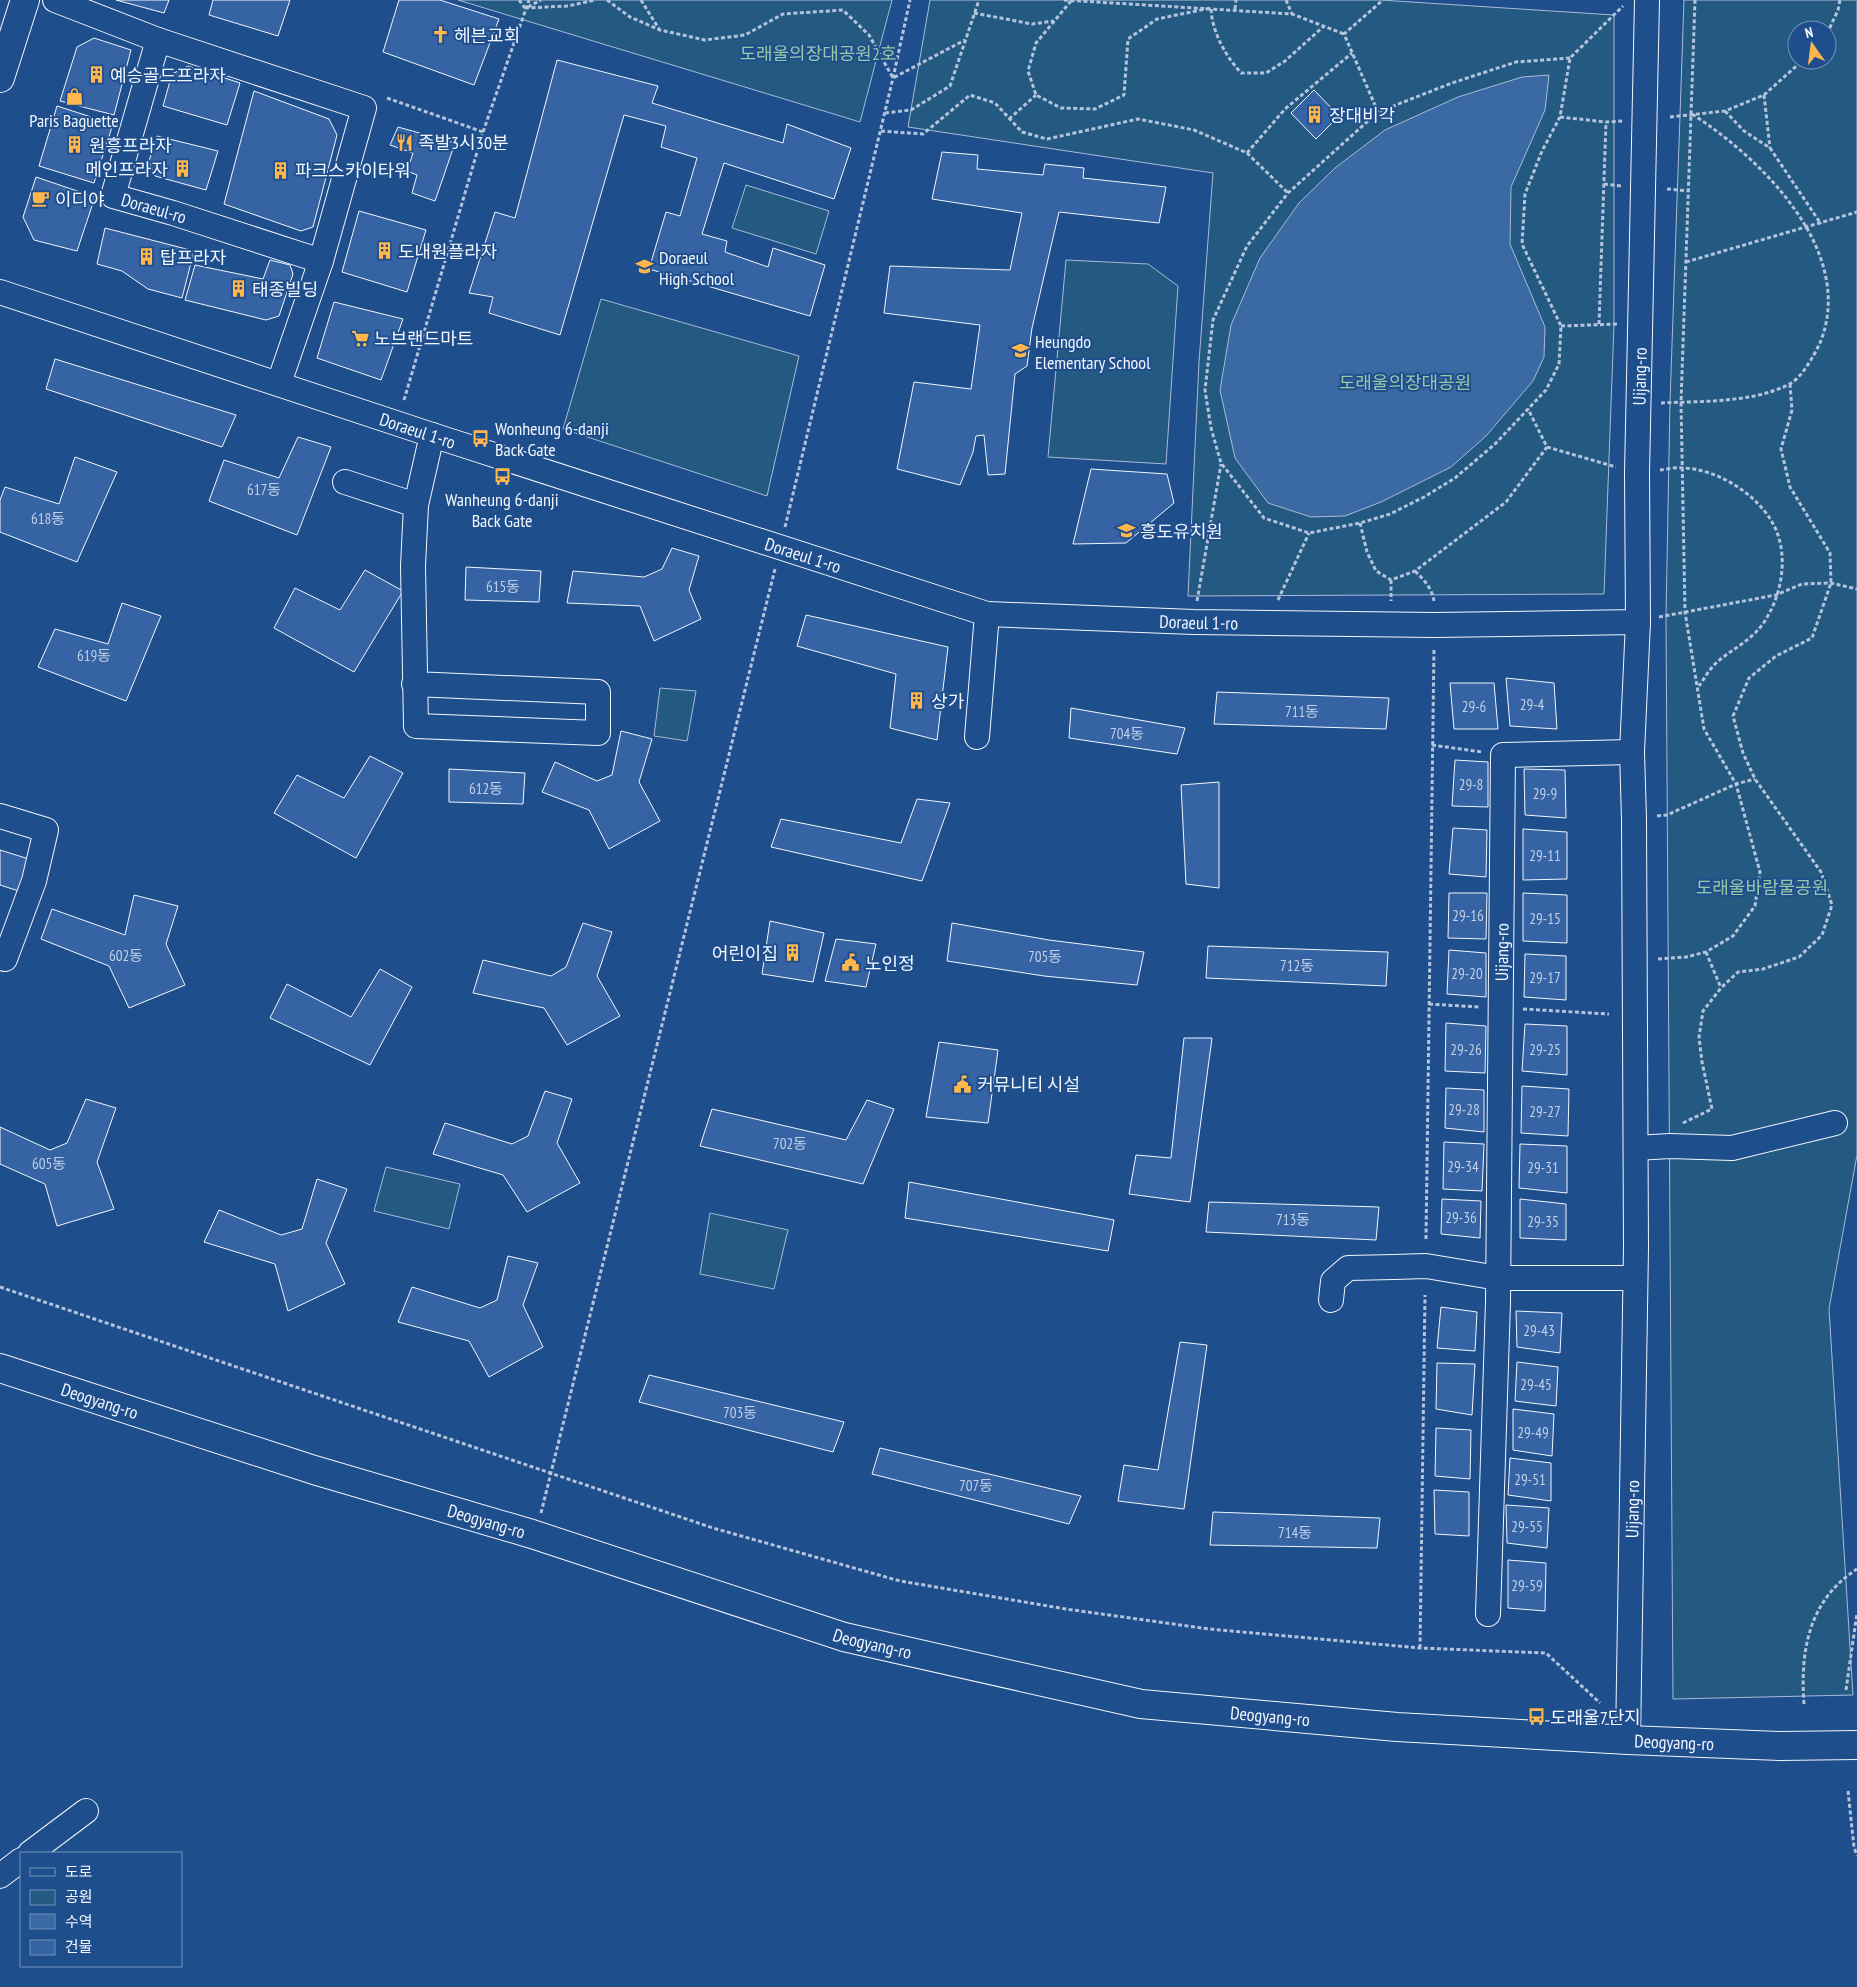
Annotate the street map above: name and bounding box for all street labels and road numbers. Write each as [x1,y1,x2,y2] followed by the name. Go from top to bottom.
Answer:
[119,187,190,228] street label: Doraeul-ro
[1627,347,1651,406] street label: Uijang-ro
[377,407,459,453] street label: Doraeul 1-ro
[762,532,844,578] street label: Doraeul 1-ro
[1159,609,1238,634] street label: Doraeul 1-ro
[1489,923,1513,981] street label: Uijang-ro
[58,1377,142,1424] street label: Deogyang-ro
[1620,1480,1644,1538] street label: Uijang-ro
[445,1498,528,1543] street label: Deogyang-ro
[830,1623,914,1663] street label: Deogyang-ro
[1229,1701,1311,1731] street label: Deogyang-ro
[1634,1729,1715,1755] street label: Deogyang-ro

